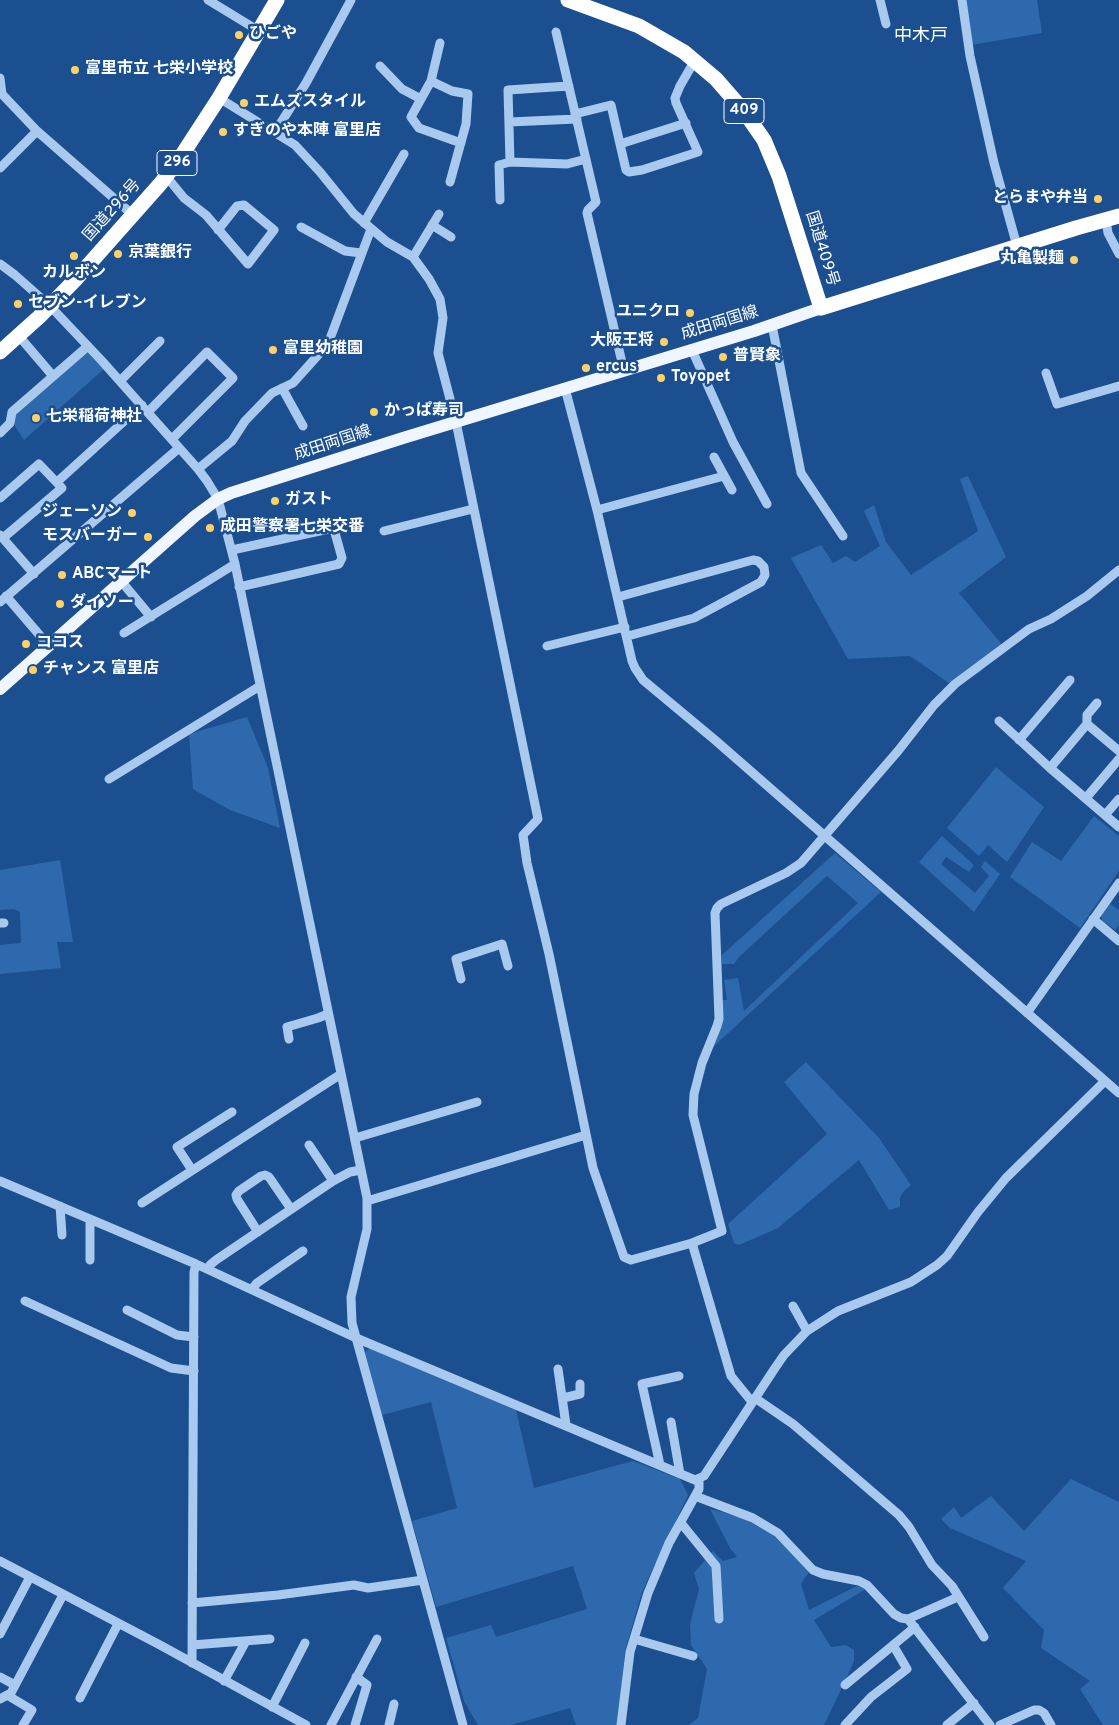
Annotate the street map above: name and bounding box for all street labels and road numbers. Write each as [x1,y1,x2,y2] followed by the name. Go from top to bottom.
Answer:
[724,98,764,124] road number: 409
[157,150,197,176] road number: 296
[80,176,146,246] street label: 国道296号
[800,209,842,289] street label: 国道409号
[679,303,761,345] street label: 成田両国線
[292,423,374,465] street label: 成田両国線

